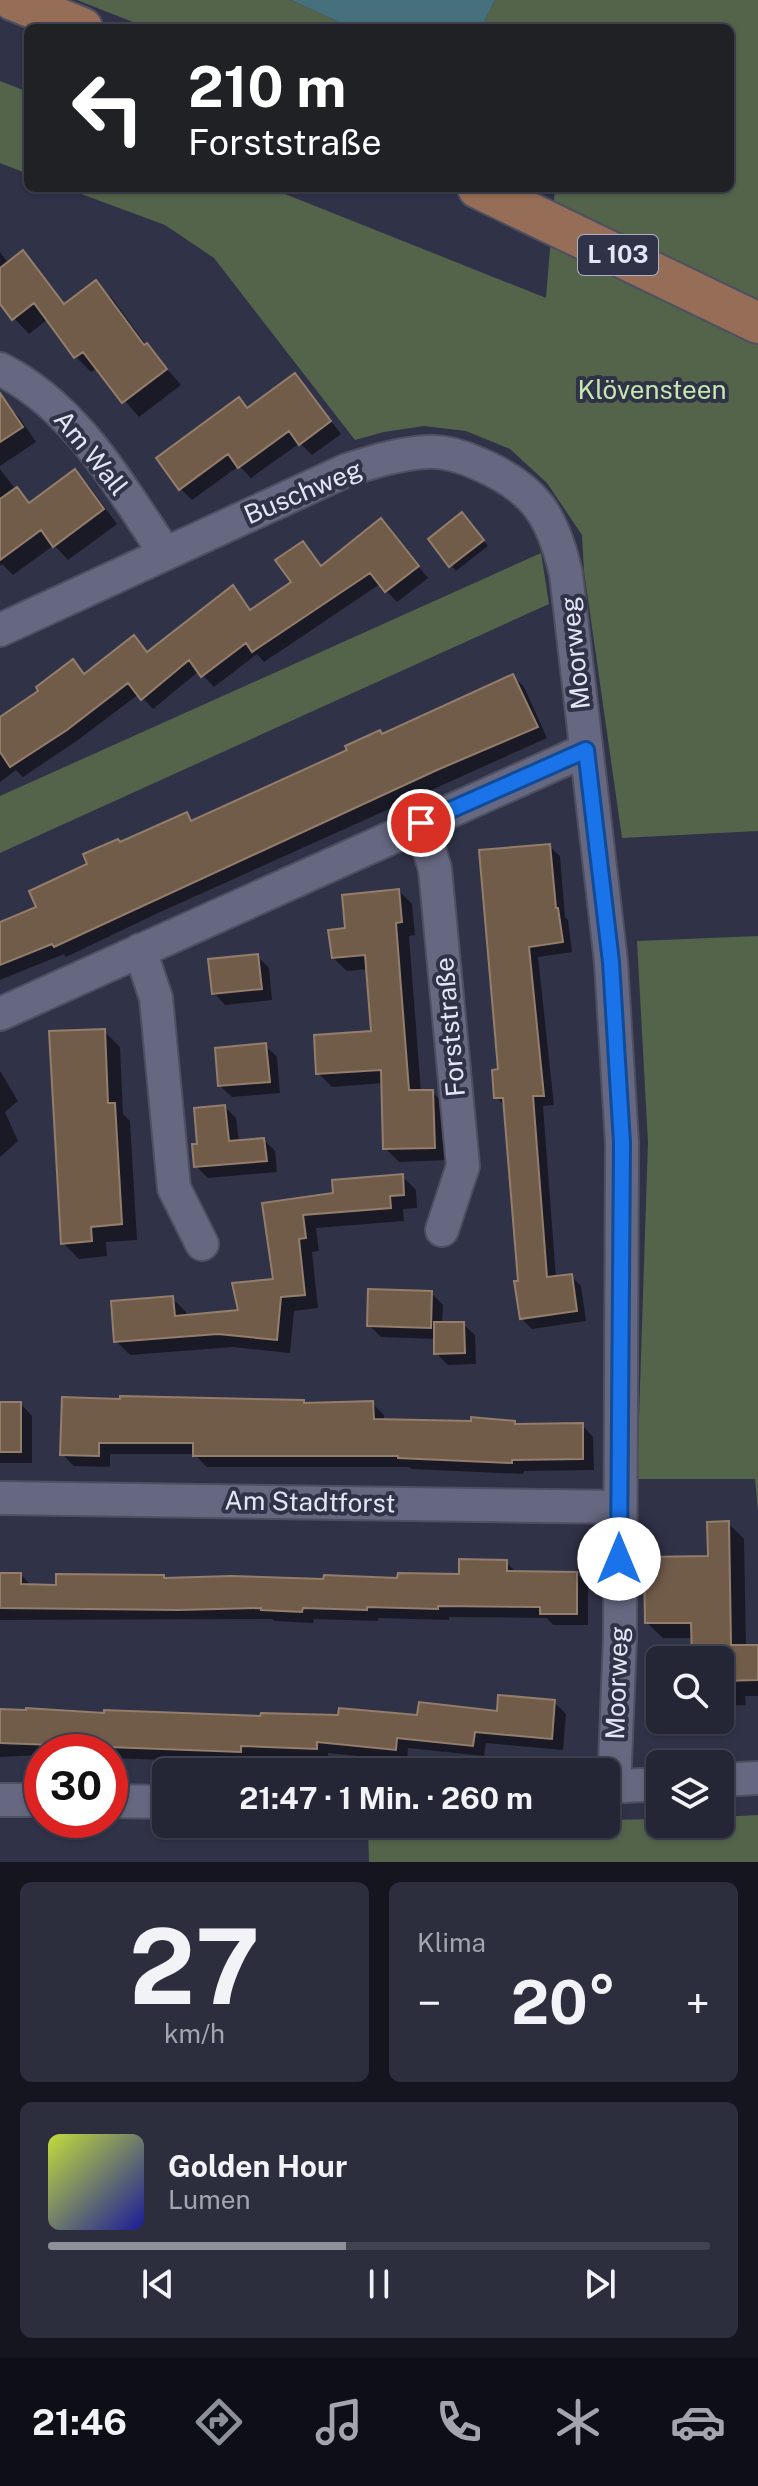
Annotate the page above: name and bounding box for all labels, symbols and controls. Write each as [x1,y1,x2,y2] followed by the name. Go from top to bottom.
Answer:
[188,54,346,120] text: 210 m
[56,56,160,160] icon: left
[188,121,382,163] text: Forststraße
[578,235,658,275] road number: L 103
[578,374,726,405] park label: Klövensteen
[48,404,135,501] street label: Am Wall
[239,453,366,530] street label: Buschweg
[553,595,596,711] street label: Moorweg
[387,789,455,857] pin
[399,801,443,845] icon: arrive
[428,956,471,1098] street label: Forststraße
[224,1485,396,1518] street label: Am Stadtforst
[577,1517,661,1601] position arrow
[599,1626,634,1740] street label: Moorweg
[646,1646,734,1838] map controls
[646,1646,734,1734] button: search
[24,1734,128,1838] speed limit sign: 30
[646,1750,734,1838] button: layers
[239,1780,533,1816] text: 21:47 · 1 Min. · 260 m
[129,1905,260,2027] text: 27
[417,1927,486,1958] text: Klima
[511,1967,616,2038] text: 20°
[417,1977,441,2029] text: −
[686,1977,710,2029] text: +
[164,2018,225,2049] text: km/h
[168,2148,347,2184] text: Golden Hour
[168,2184,251,2215] text: Lumen
[136,2262,180,2306] icon: previous
[357,2262,401,2306] icon: pause
[578,2262,622,2306] icon: next
[191,2394,247,2450] icon: directions
[311,2394,367,2450] icon: music
[431,2394,487,2450] icon: phone
[550,2394,606,2450] icon: climate
[670,2394,726,2450] icon: car
[32,2401,127,2443] text: 21:46

